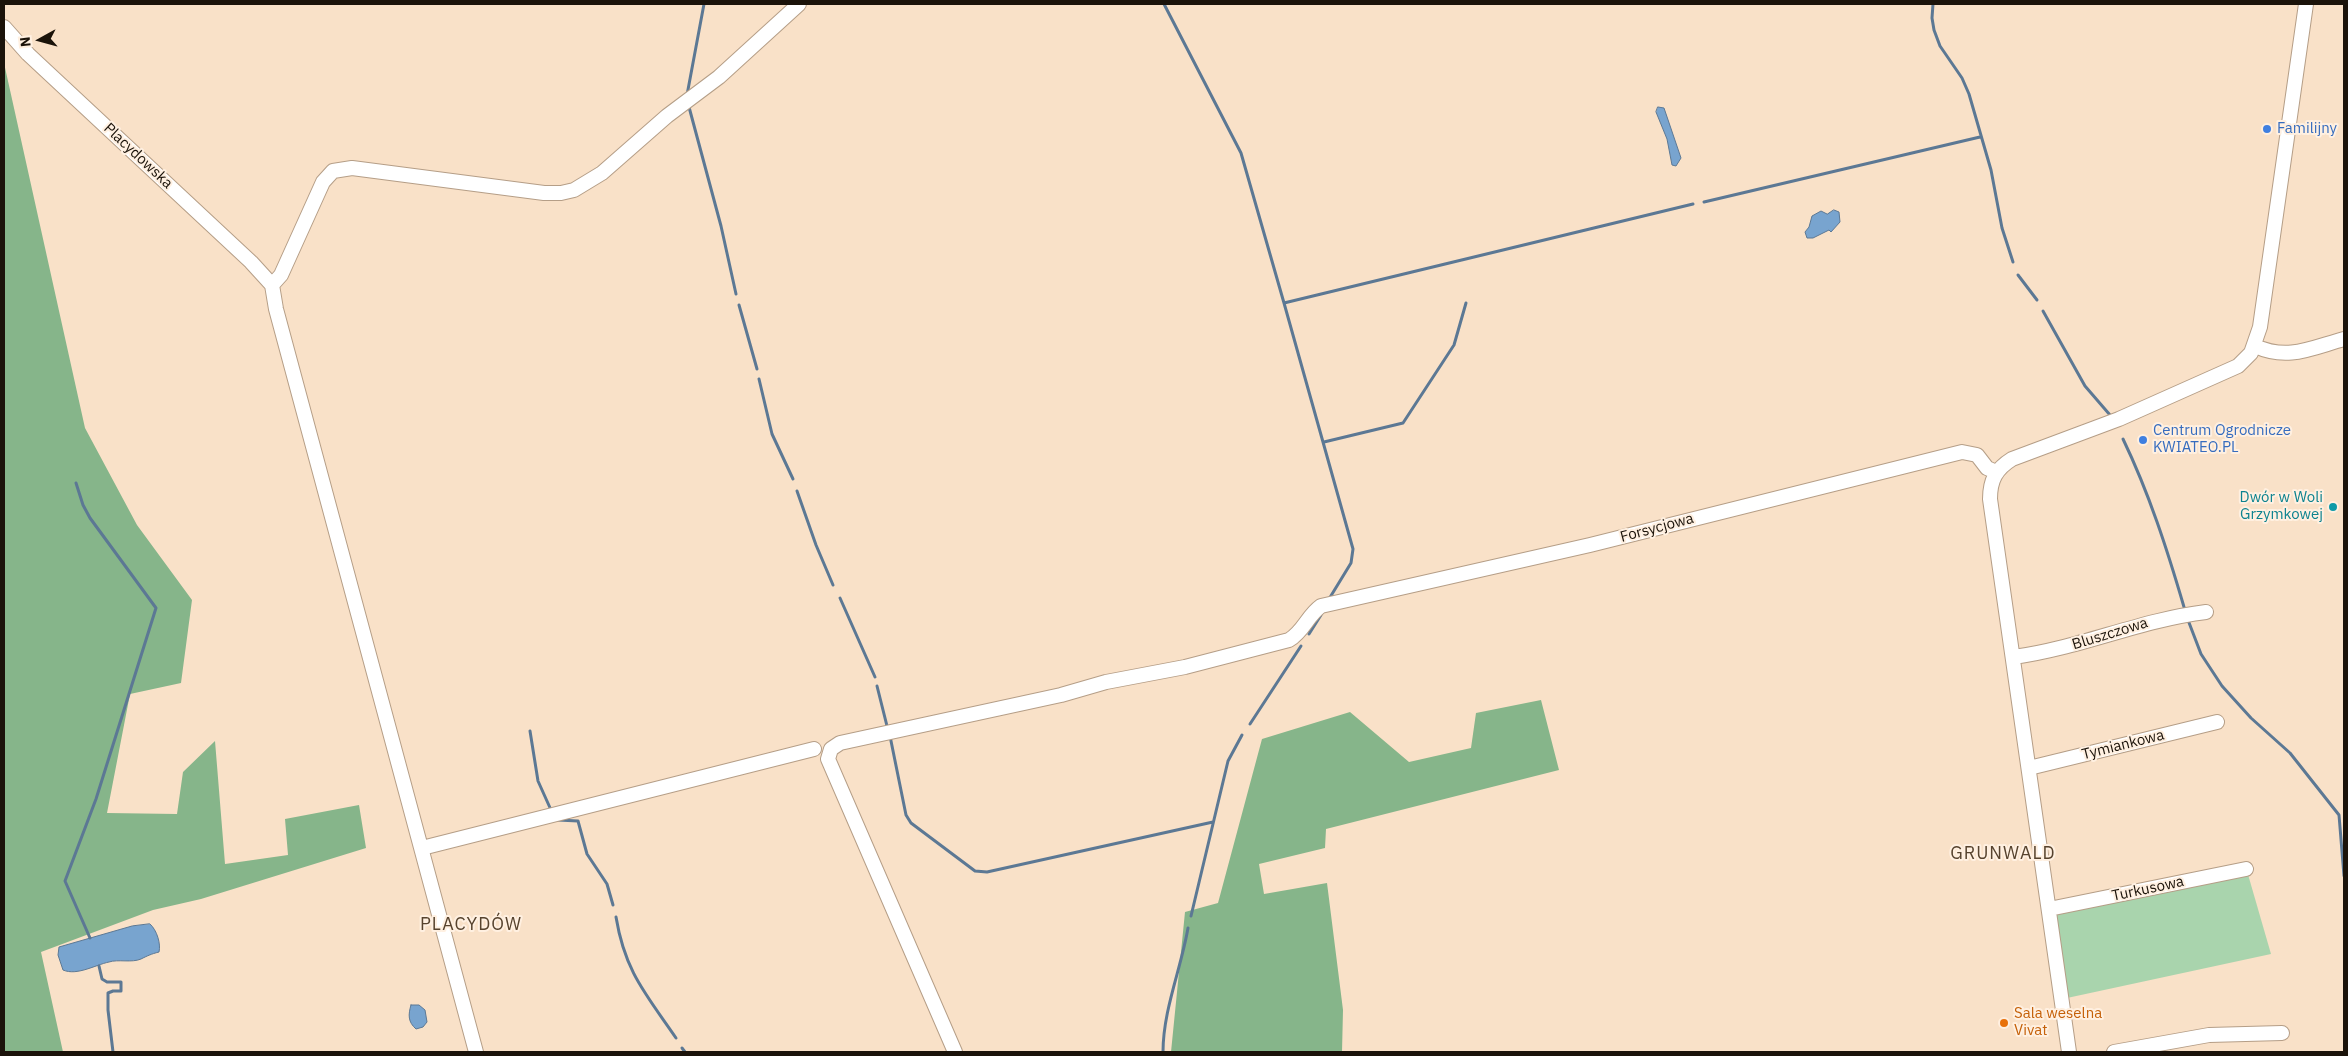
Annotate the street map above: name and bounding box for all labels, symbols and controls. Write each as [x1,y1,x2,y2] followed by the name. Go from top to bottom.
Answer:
[15,15,65,65] north arrow
[16,36,35,48] text: N
[100,119,176,193] street label: Placydowska
[2277,120,2337,138] place label: Familijny
[2261,123,2273,135] marker: Familijny
[2153,422,2291,457] place label: Centrum Ogrodnicze KWIATEO.PL
[2137,434,2149,446] marker: Centrum Ogrodnicze KWIATEO.PL
[2240,489,2323,524] place label: Dwór w Woli Grzymkowej
[2327,501,2339,513] marker: Dwór w Woli Grzymkowej
[1618,510,1696,546] street label: Forsycjowa
[2070,614,2150,654] street label: Bluszczowa
[2080,726,2166,764] street label: Tymiankowa
[1949,843,2057,865] district label: GRUNWALD
[2110,873,2186,905] street label: Turkusowa
[419,914,523,936] district label: PLACYDÓW
[2014,1005,2102,1040] place label: Sala weselna Vivat
[1998,1017,2010,1029] marker: Sala weselna Vivat

